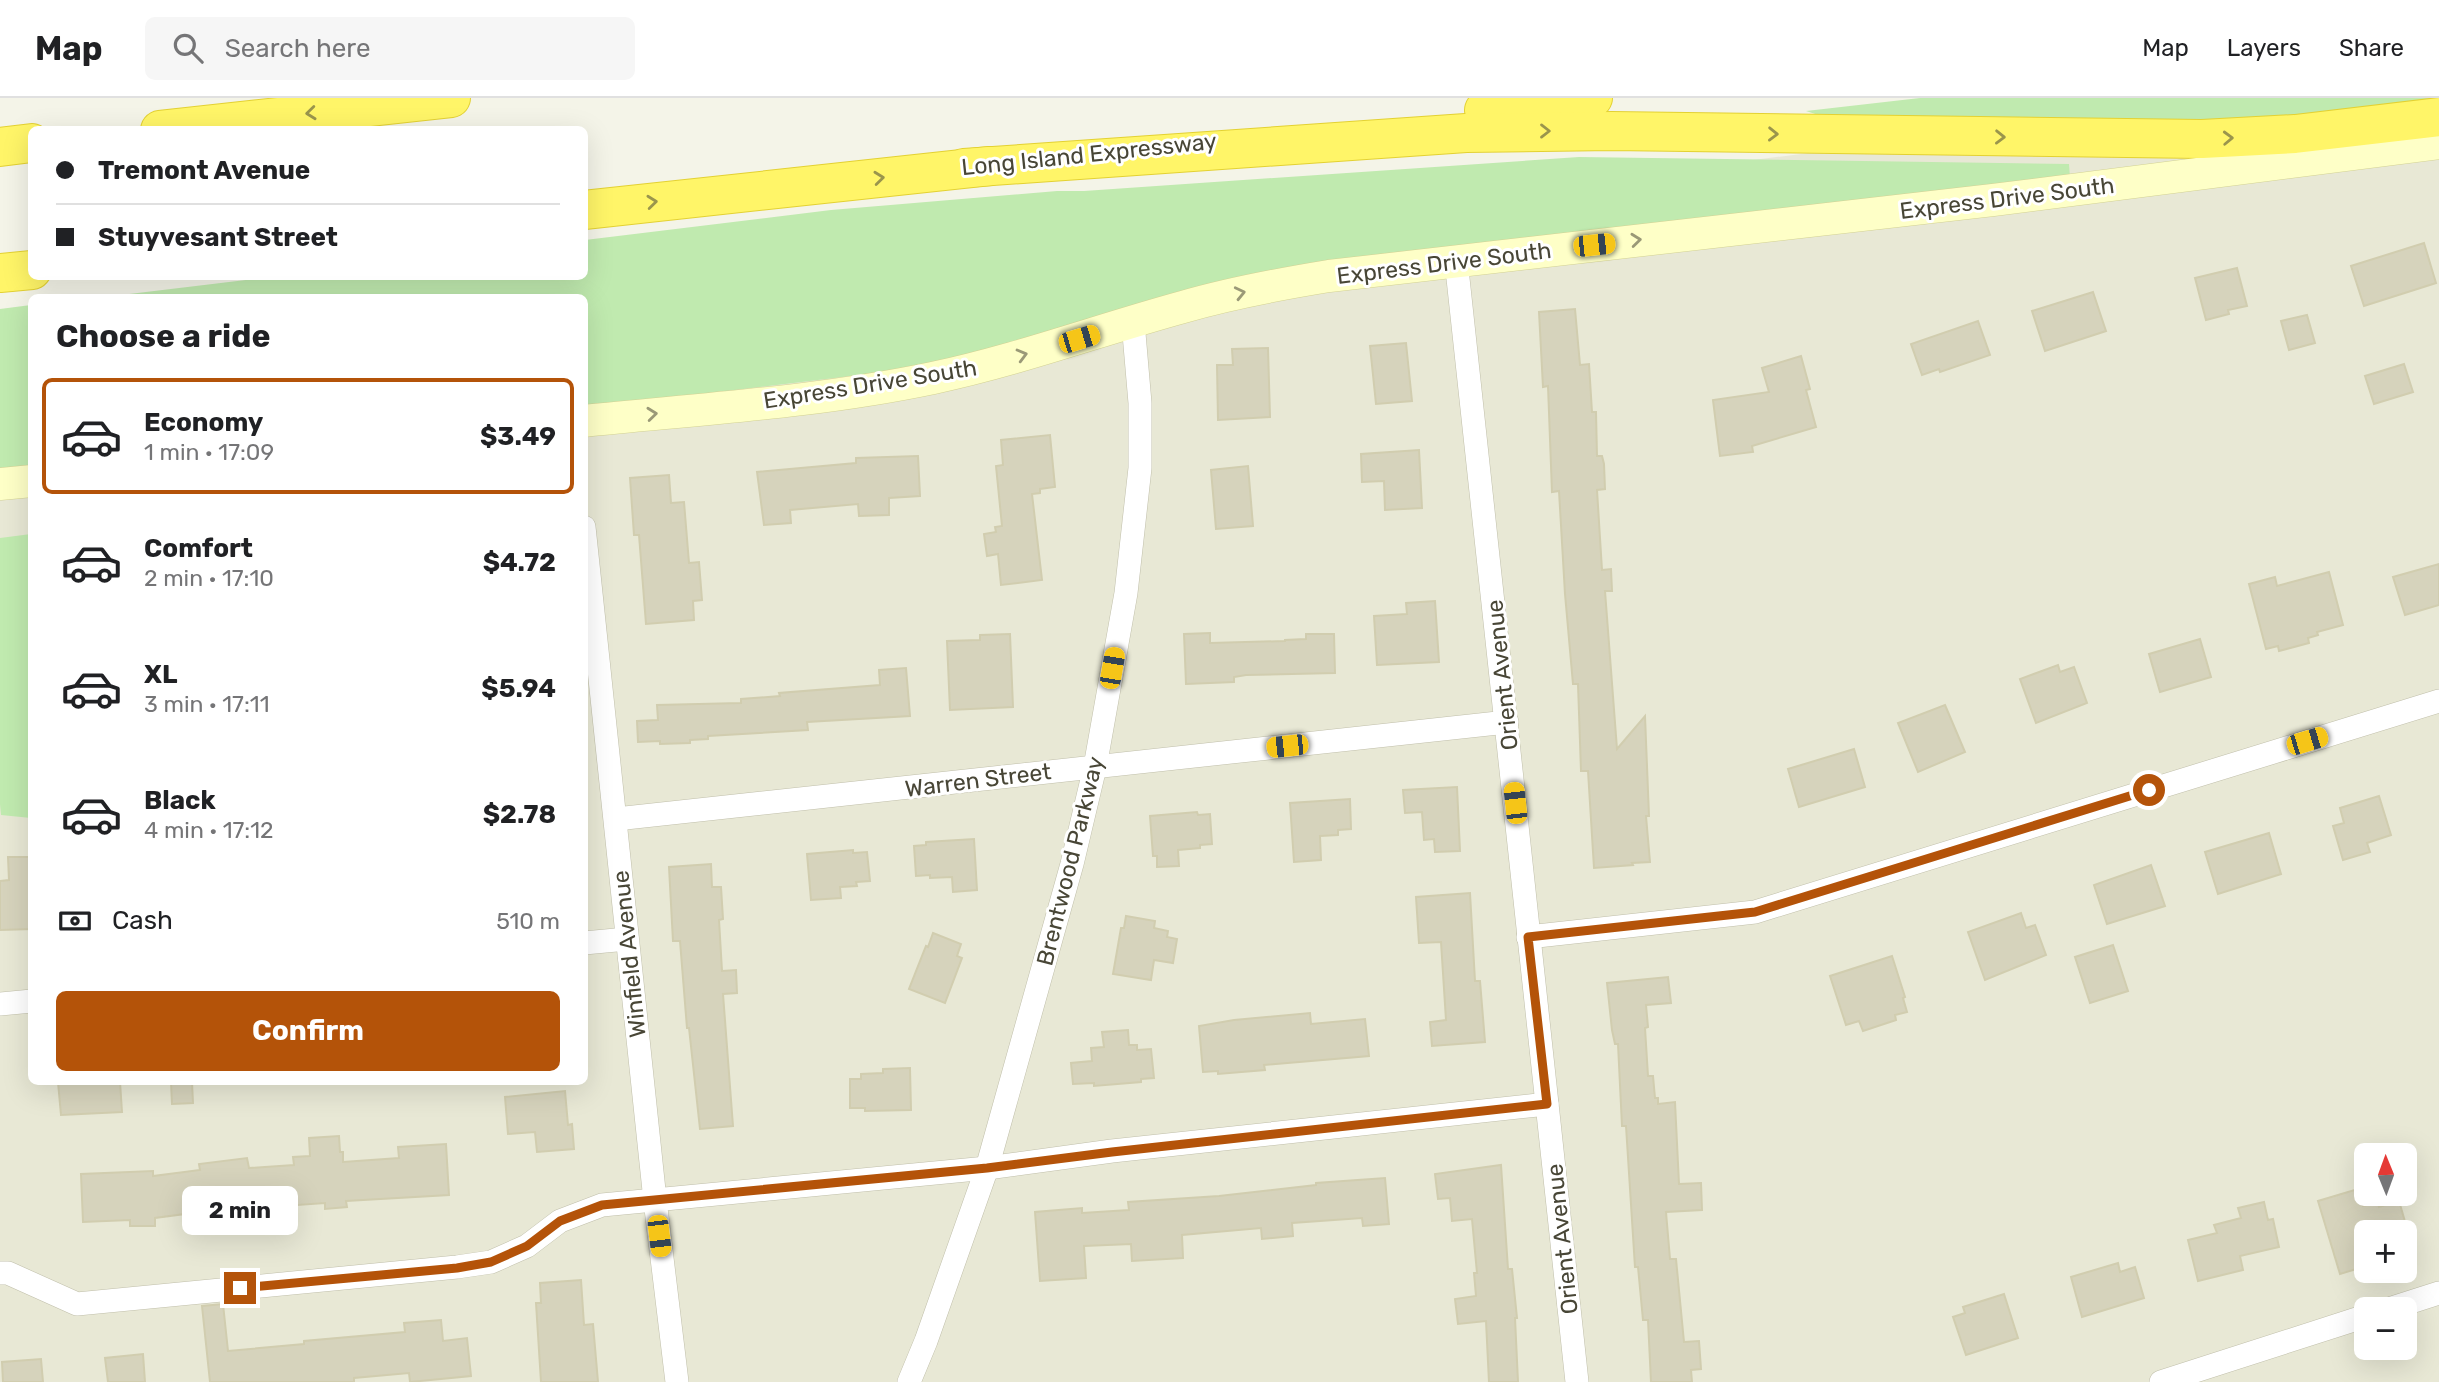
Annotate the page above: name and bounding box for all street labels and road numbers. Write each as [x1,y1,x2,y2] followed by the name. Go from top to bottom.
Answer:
[960,127,1218,181] street label: Long Island Expressway
[1898,171,2116,225] street label: Express Drive South
[1335,236,1553,290] street label: Express Drive South
[761,353,979,415] street label: Express Drive South
[1480,598,1524,752] street label: Orient Avenue
[1030,753,1110,968] street label: Brentwood Parkway
[903,757,1053,803] street label: Warren Street
[606,869,652,1039] street label: Winfield Avenue
[1540,1162,1584,1316] street label: Orient Avenue

